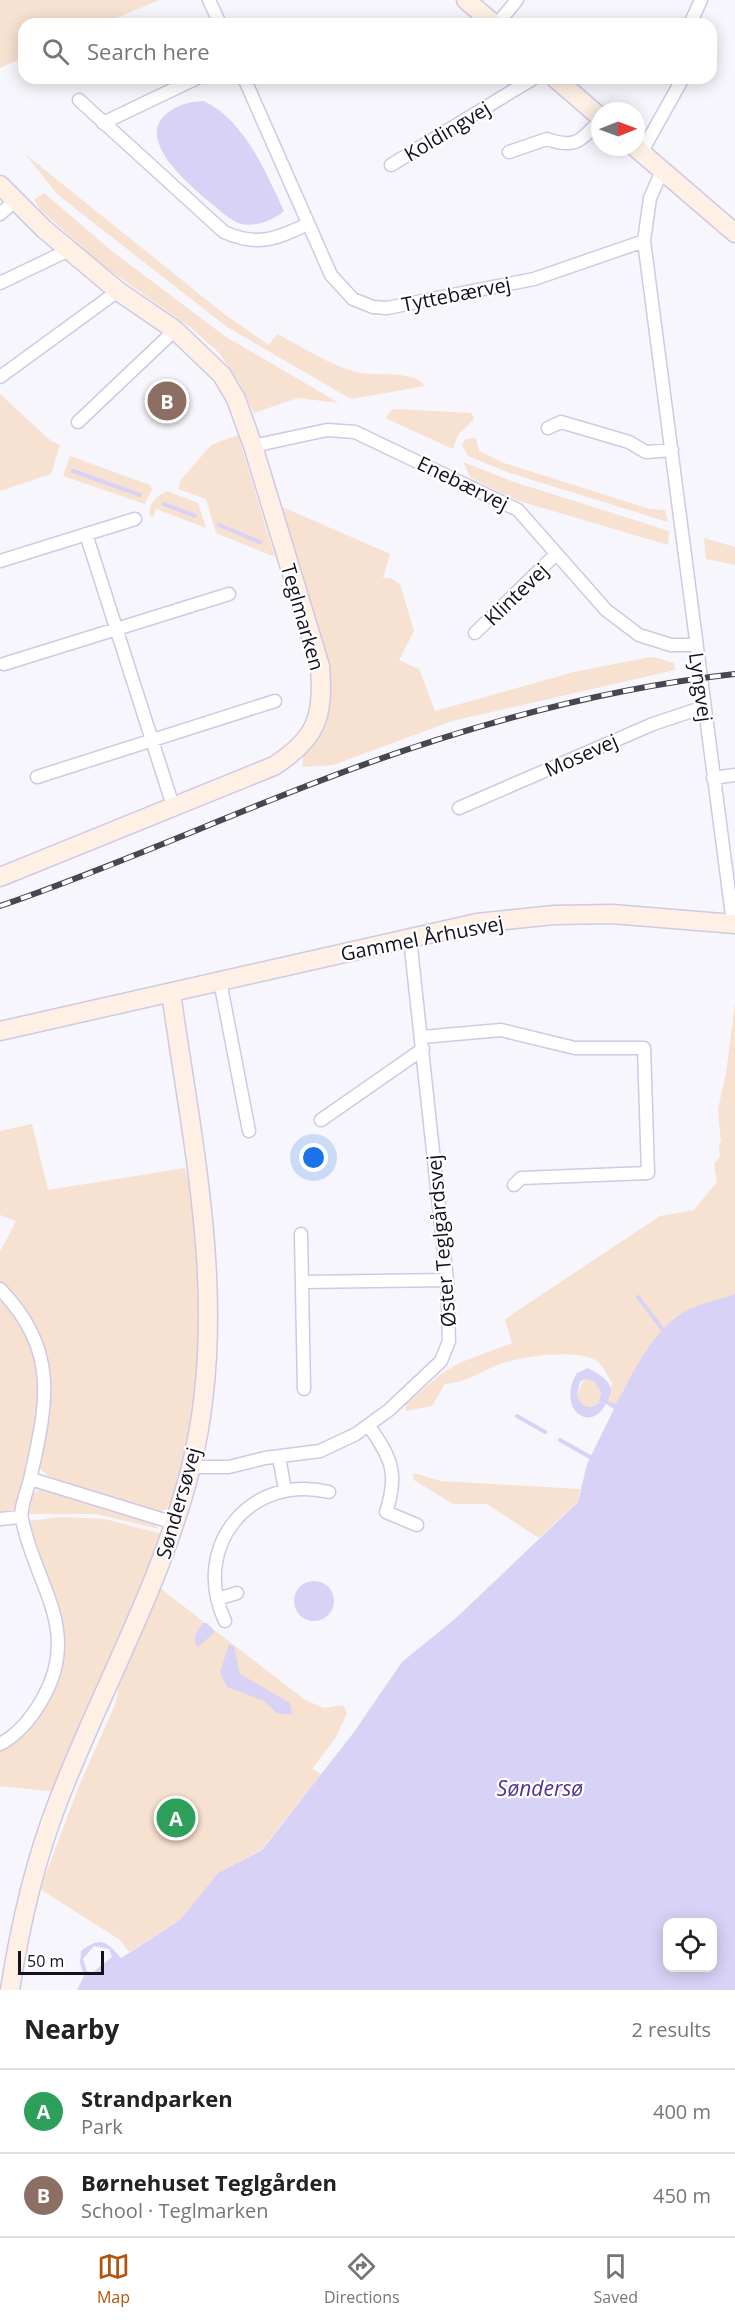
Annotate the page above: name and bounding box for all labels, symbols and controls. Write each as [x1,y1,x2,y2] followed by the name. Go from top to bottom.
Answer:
[18,18,717,84] search box
[39,35,72,68] icon: search
[87,36,210,66] text: Search here
[399,95,495,167] street label: Koldingvej
[591,102,645,156] north arrow
[399,270,513,318] street label: Tyttebærvej
[148,378,186,424] pin: B
[413,449,513,517] street label: Enebærvej
[478,557,554,631] street label: Klintevej
[275,560,331,674] street label: Teglmarken
[683,651,719,723] street label: Lyngvej
[540,727,622,783] street label: Mosevej
[338,909,506,967] street label: Gammel Århusvej
[299,1143,328,1172] your location
[420,1154,462,1328] street label: Øster Teglgårdsvej
[149,1444,207,1562] street label: Søndersøvej
[497,1774,583,1802] water label: Søndersø
[156,1796,195,1840] pin: A
[663,1918,717,1972] map controls
[663,1918,717,1972] button: locate
[18,1948,104,1976] scale bar
[27,1950,64,1972] text: 50 m
[24,2011,119,2047] text: Nearby
[631,2016,711,2043] text: 2 results
[81,2083,233,2113] text: Strandparken
[37,2098,50,2125] text: A
[653,2098,711,2125] text: 400 m
[81,2113,123,2140] text: Park
[81,2167,337,2197] text: Børnehuset Teglgården
[37,2182,50,2209] text: B
[653,2182,711,2209] text: 450 m
[81,2197,269,2224] text: School · Teglmarken
[97,2250,130,2308] tab: Map
[324,2250,400,2308] tab: Directions
[594,2250,638,2308] tab: Saved

